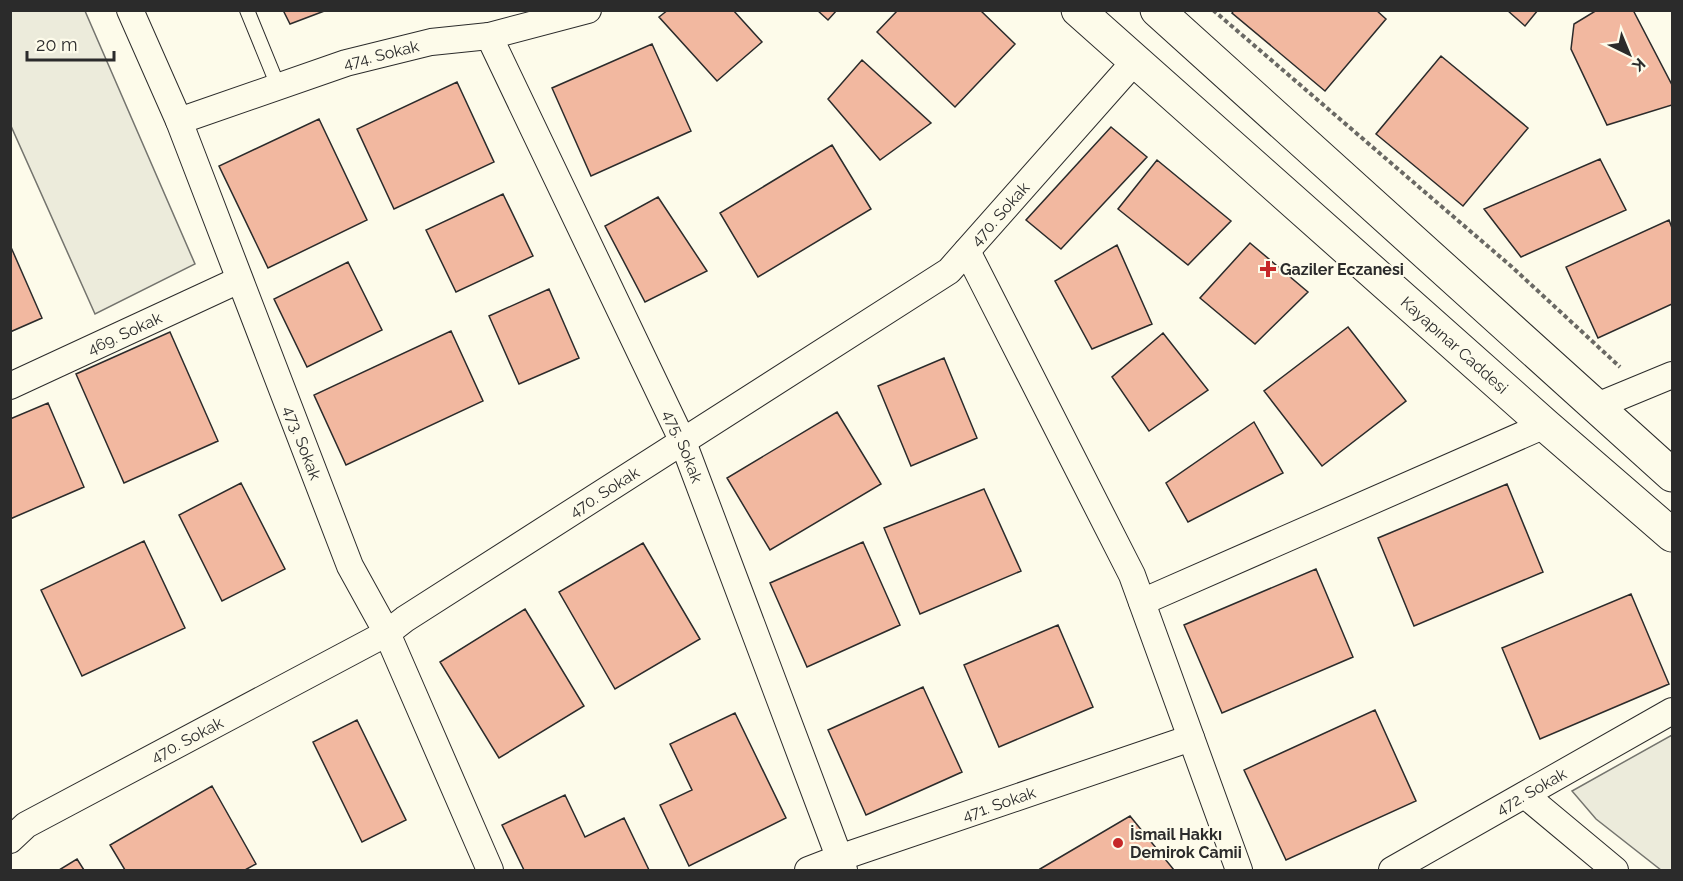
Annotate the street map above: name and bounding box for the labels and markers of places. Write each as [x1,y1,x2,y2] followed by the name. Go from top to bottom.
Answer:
[1280,260,1404,279] place label: Gaziler Eczanesi
[1261,262,1275,276] marker: Gaziler Eczanesi
[1130,824,1242,862] place label: İsmail Hakkı Demirok Camii
[1111,836,1125,850] marker: İsmail Hakkı Demirok Camii

